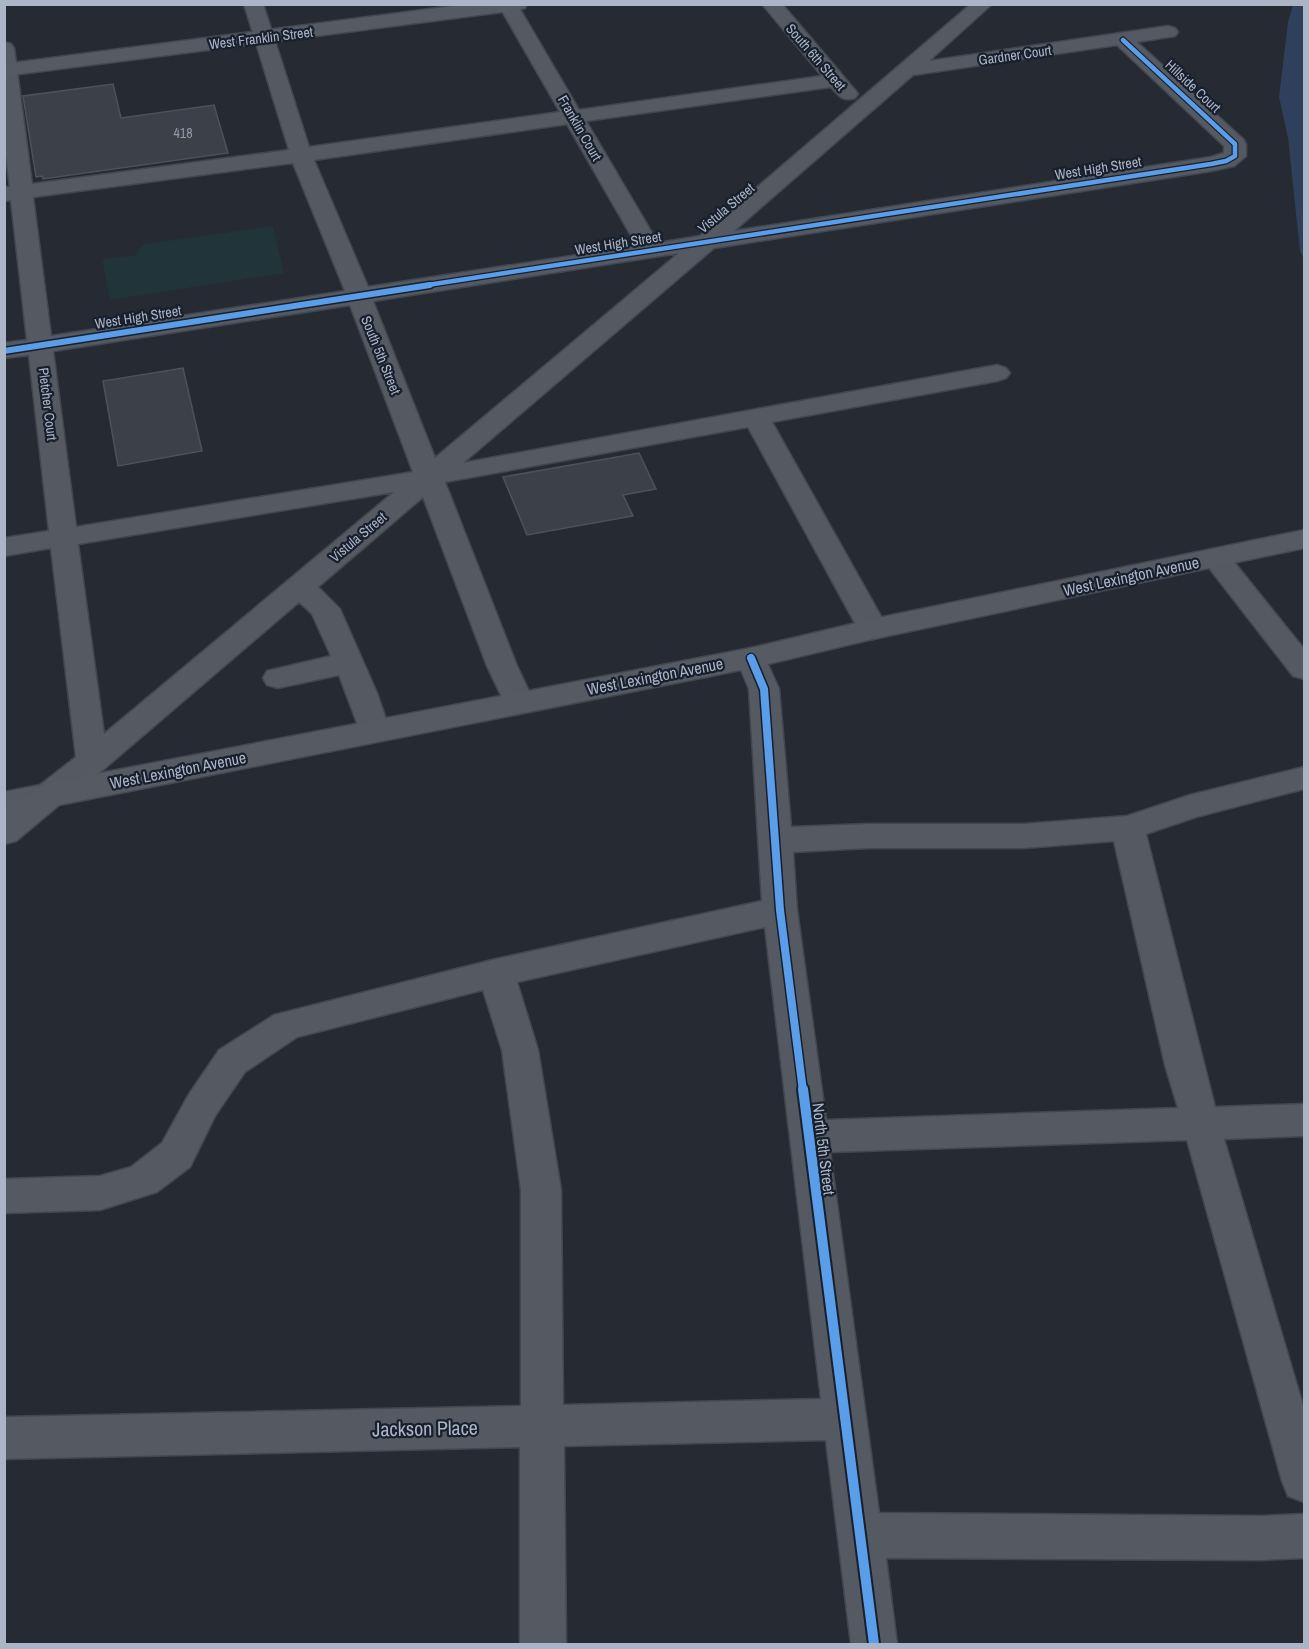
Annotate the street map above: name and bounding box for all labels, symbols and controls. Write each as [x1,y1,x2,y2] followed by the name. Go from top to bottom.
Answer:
[782,20,850,94] street label: South 6th Street
[208,23,314,53] street label: West Franklin Street
[977,41,1053,69] street label: Gardner Court
[1161,56,1225,116] street label: Hillside Court
[554,92,606,164] street label: Franklin Court
[173,124,193,142] house number: 418
[1054,152,1142,184] street label: West High Street
[694,179,758,237] street label: Vistula Street
[574,227,662,259] street label: West High Street
[94,301,182,333] street label: West High Street
[357,313,405,397] street label: South 5th Street
[35,366,61,442] street label: Pletcher Court
[326,508,390,566] street label: Vistula Street
[1061,551,1201,601] street label: West Lexington Avenue
[585,652,725,700] street label: West Lexington Avenue
[108,746,248,794] street label: West Lexington Avenue
[807,1102,841,1197] street label: North 5th Street
[372,1414,478,1442] street label: Jackson Place

